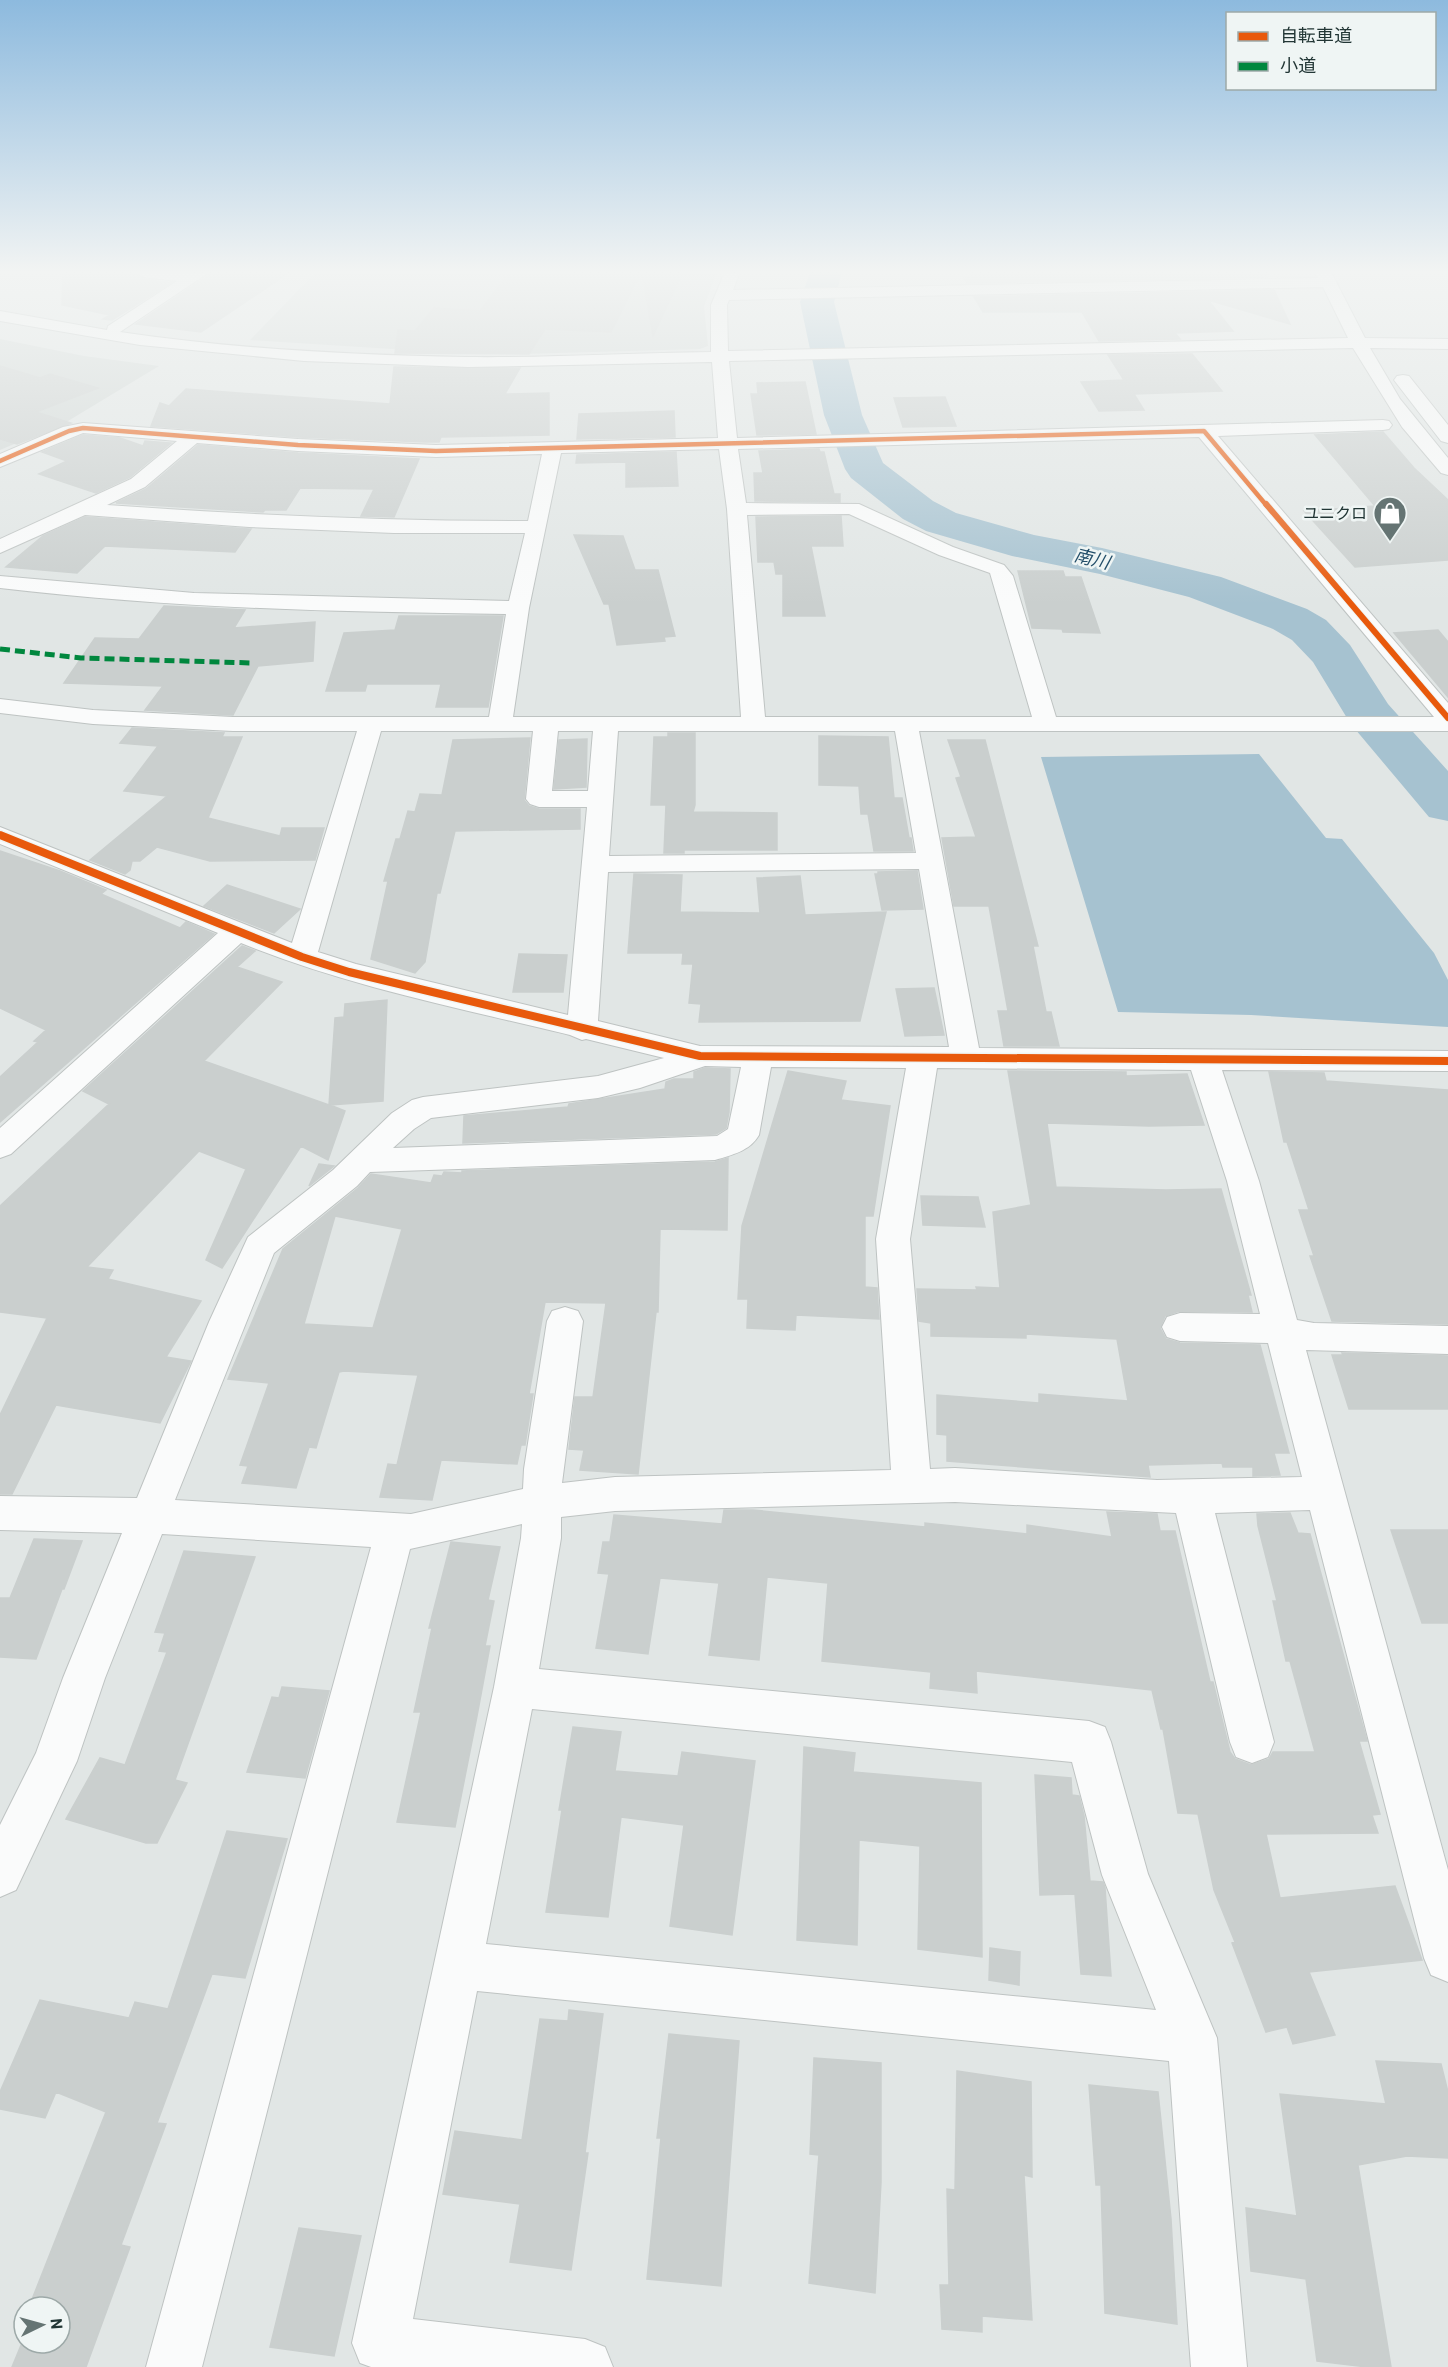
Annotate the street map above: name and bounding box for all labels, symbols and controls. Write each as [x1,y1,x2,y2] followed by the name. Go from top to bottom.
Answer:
[1226,12,1436,90] legend
[1280,24,1352,46] text: 自転車道
[1280,54,1316,76] text: 小道
[1372,495,1408,542] shop icon: ユニクロ
[1303,503,1367,522] place label: ユニクロ
[1072,543,1114,574] water label: 南川
[12,2295,72,2355] north arrow
[48,2318,67,2330] text: N

